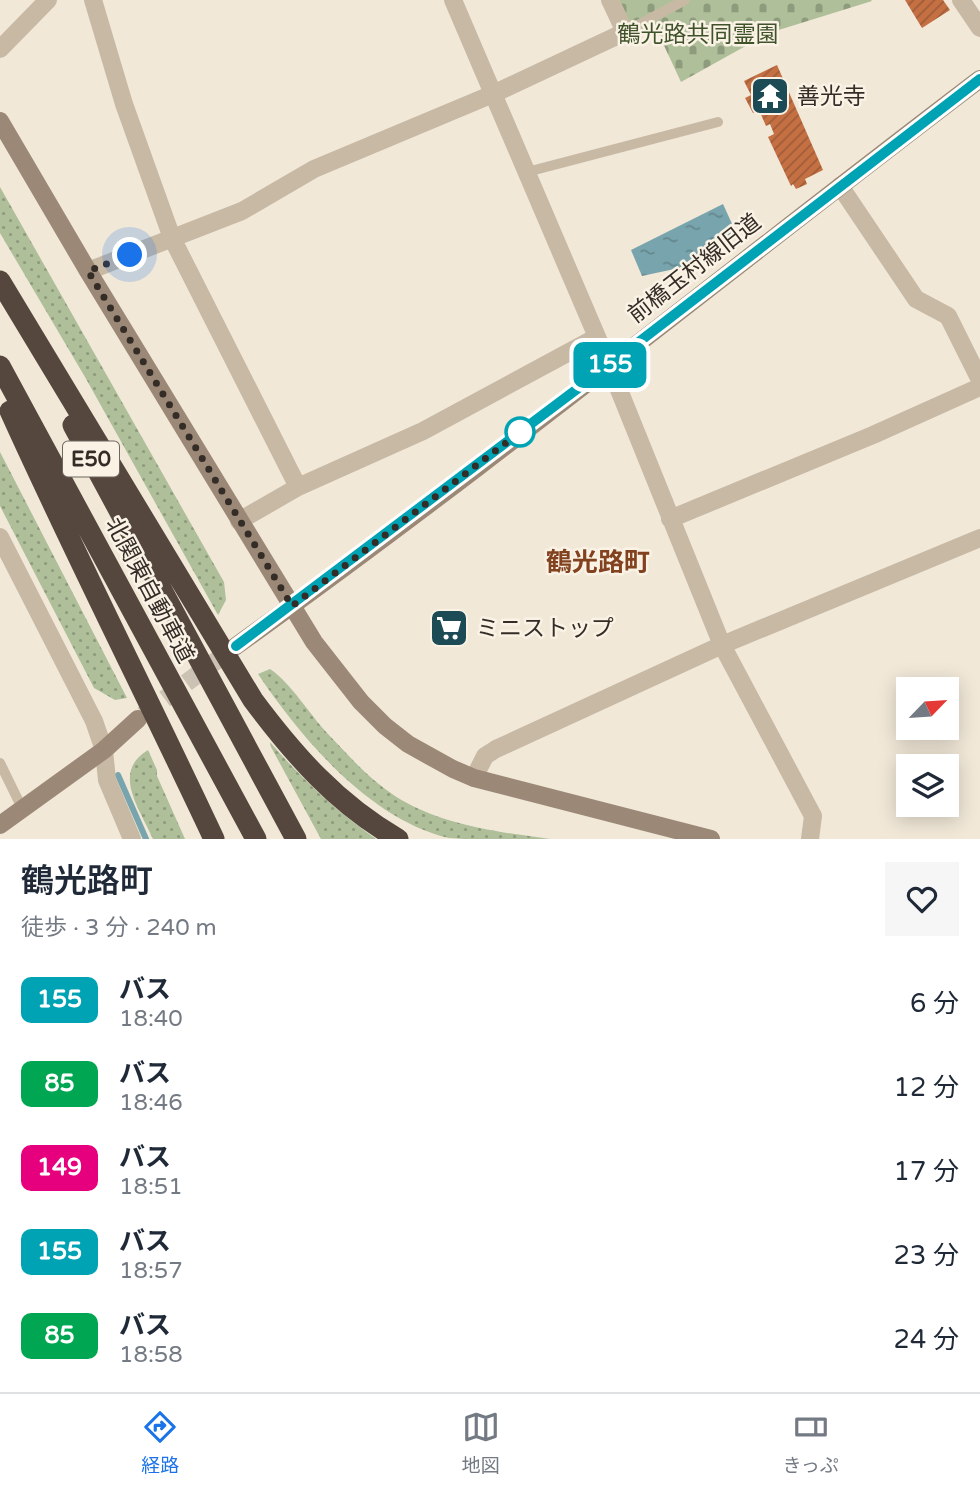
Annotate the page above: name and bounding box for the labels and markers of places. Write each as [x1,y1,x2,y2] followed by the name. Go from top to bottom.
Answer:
[749,75,791,117] temple icon: 善光寺
[797,83,866,111] place label: 善光寺
[505,417,535,447] unlabelled marker
[428,607,470,649] supermarket icon: ミニストップ
[476,615,614,643] place label: ミニストップ

